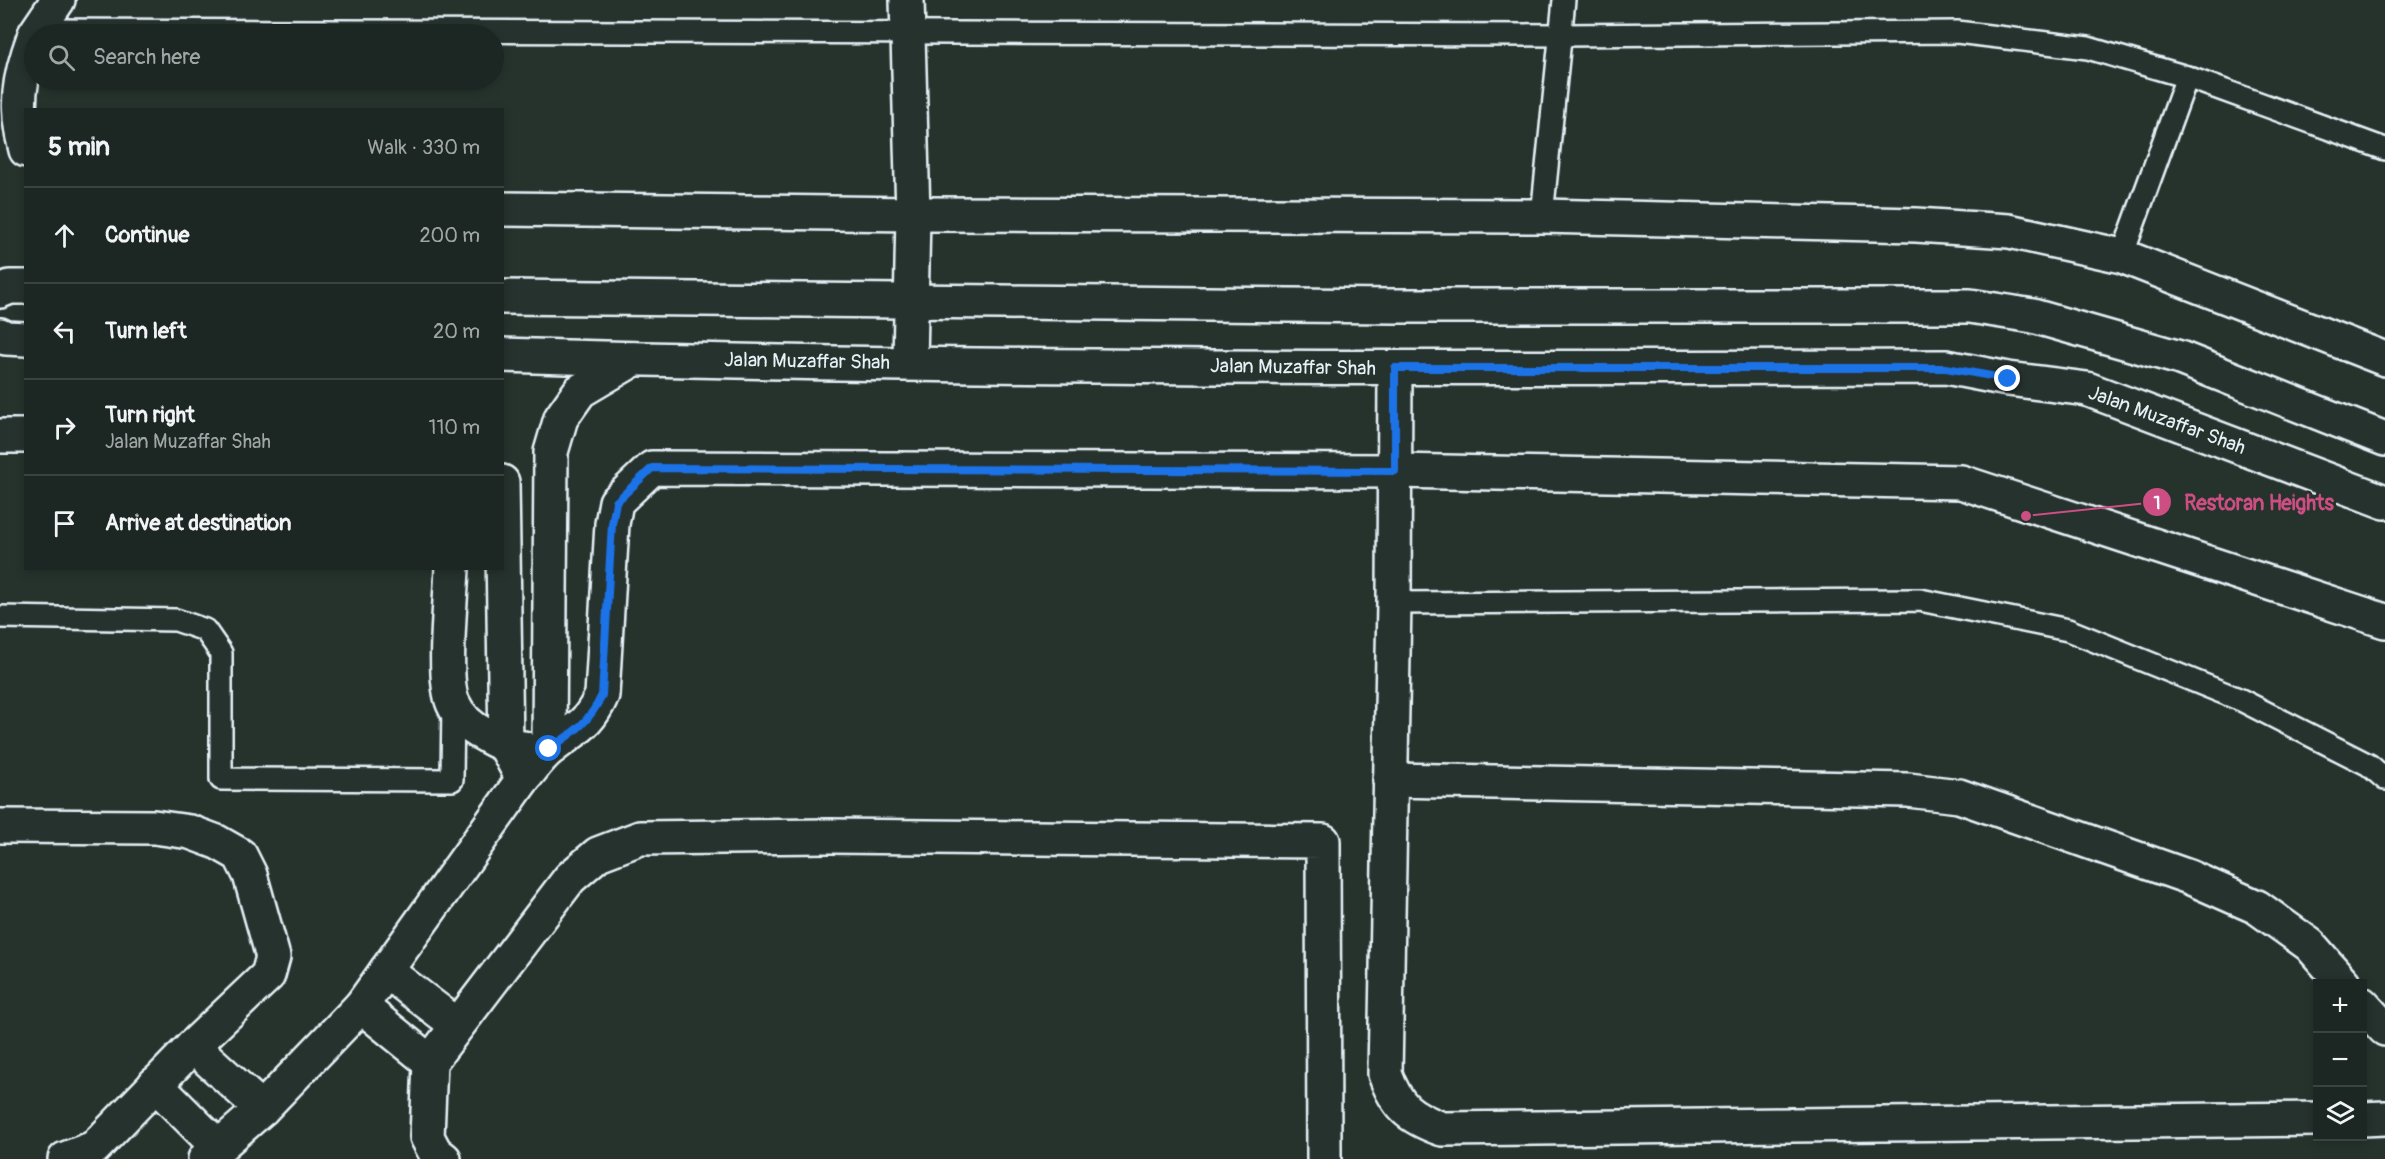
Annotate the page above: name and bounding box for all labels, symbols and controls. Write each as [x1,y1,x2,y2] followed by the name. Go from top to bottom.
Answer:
[24,24,504,90] search box
[45,41,78,74] icon: search
[93,43,200,71] text: Search here
[48,131,110,163] text: 5 min
[367,135,480,160] text: Walk · 330 m
[48,219,81,252] icon: ahead
[105,221,189,249] text: Continue
[419,223,480,248] text: 200 m
[48,315,81,348] icon: left
[105,317,187,345] text: Turn left
[433,319,480,344] text: 20 m
[724,347,890,375] street label: Jalan Muzaffar Shah
[1210,353,1376,381] street label: Jalan Muzaffar Shah
[1994,365,2020,391] route end
[2085,380,2249,460] street label: Jalan Muzaffar Shah
[105,401,195,429] text: Turn right
[48,411,81,444] icon: right
[429,415,480,440] text: 110 m
[105,429,271,454] text: Jalan Muzaffar Shah
[2142,483,2346,522] callout: Restoran Heights
[2184,490,2334,517] text: Restoran Heights
[2153,492,2161,515] text: 1
[48,507,81,540] icon: arrive
[105,509,291,537] text: Arrive at destination
[535,735,561,761] route start
[2313,979,2367,1141] map controls
[2313,979,2367,1033] button: +
[2313,1033,2367,1087] button: −
[2313,1087,2367,1141] button: layers

